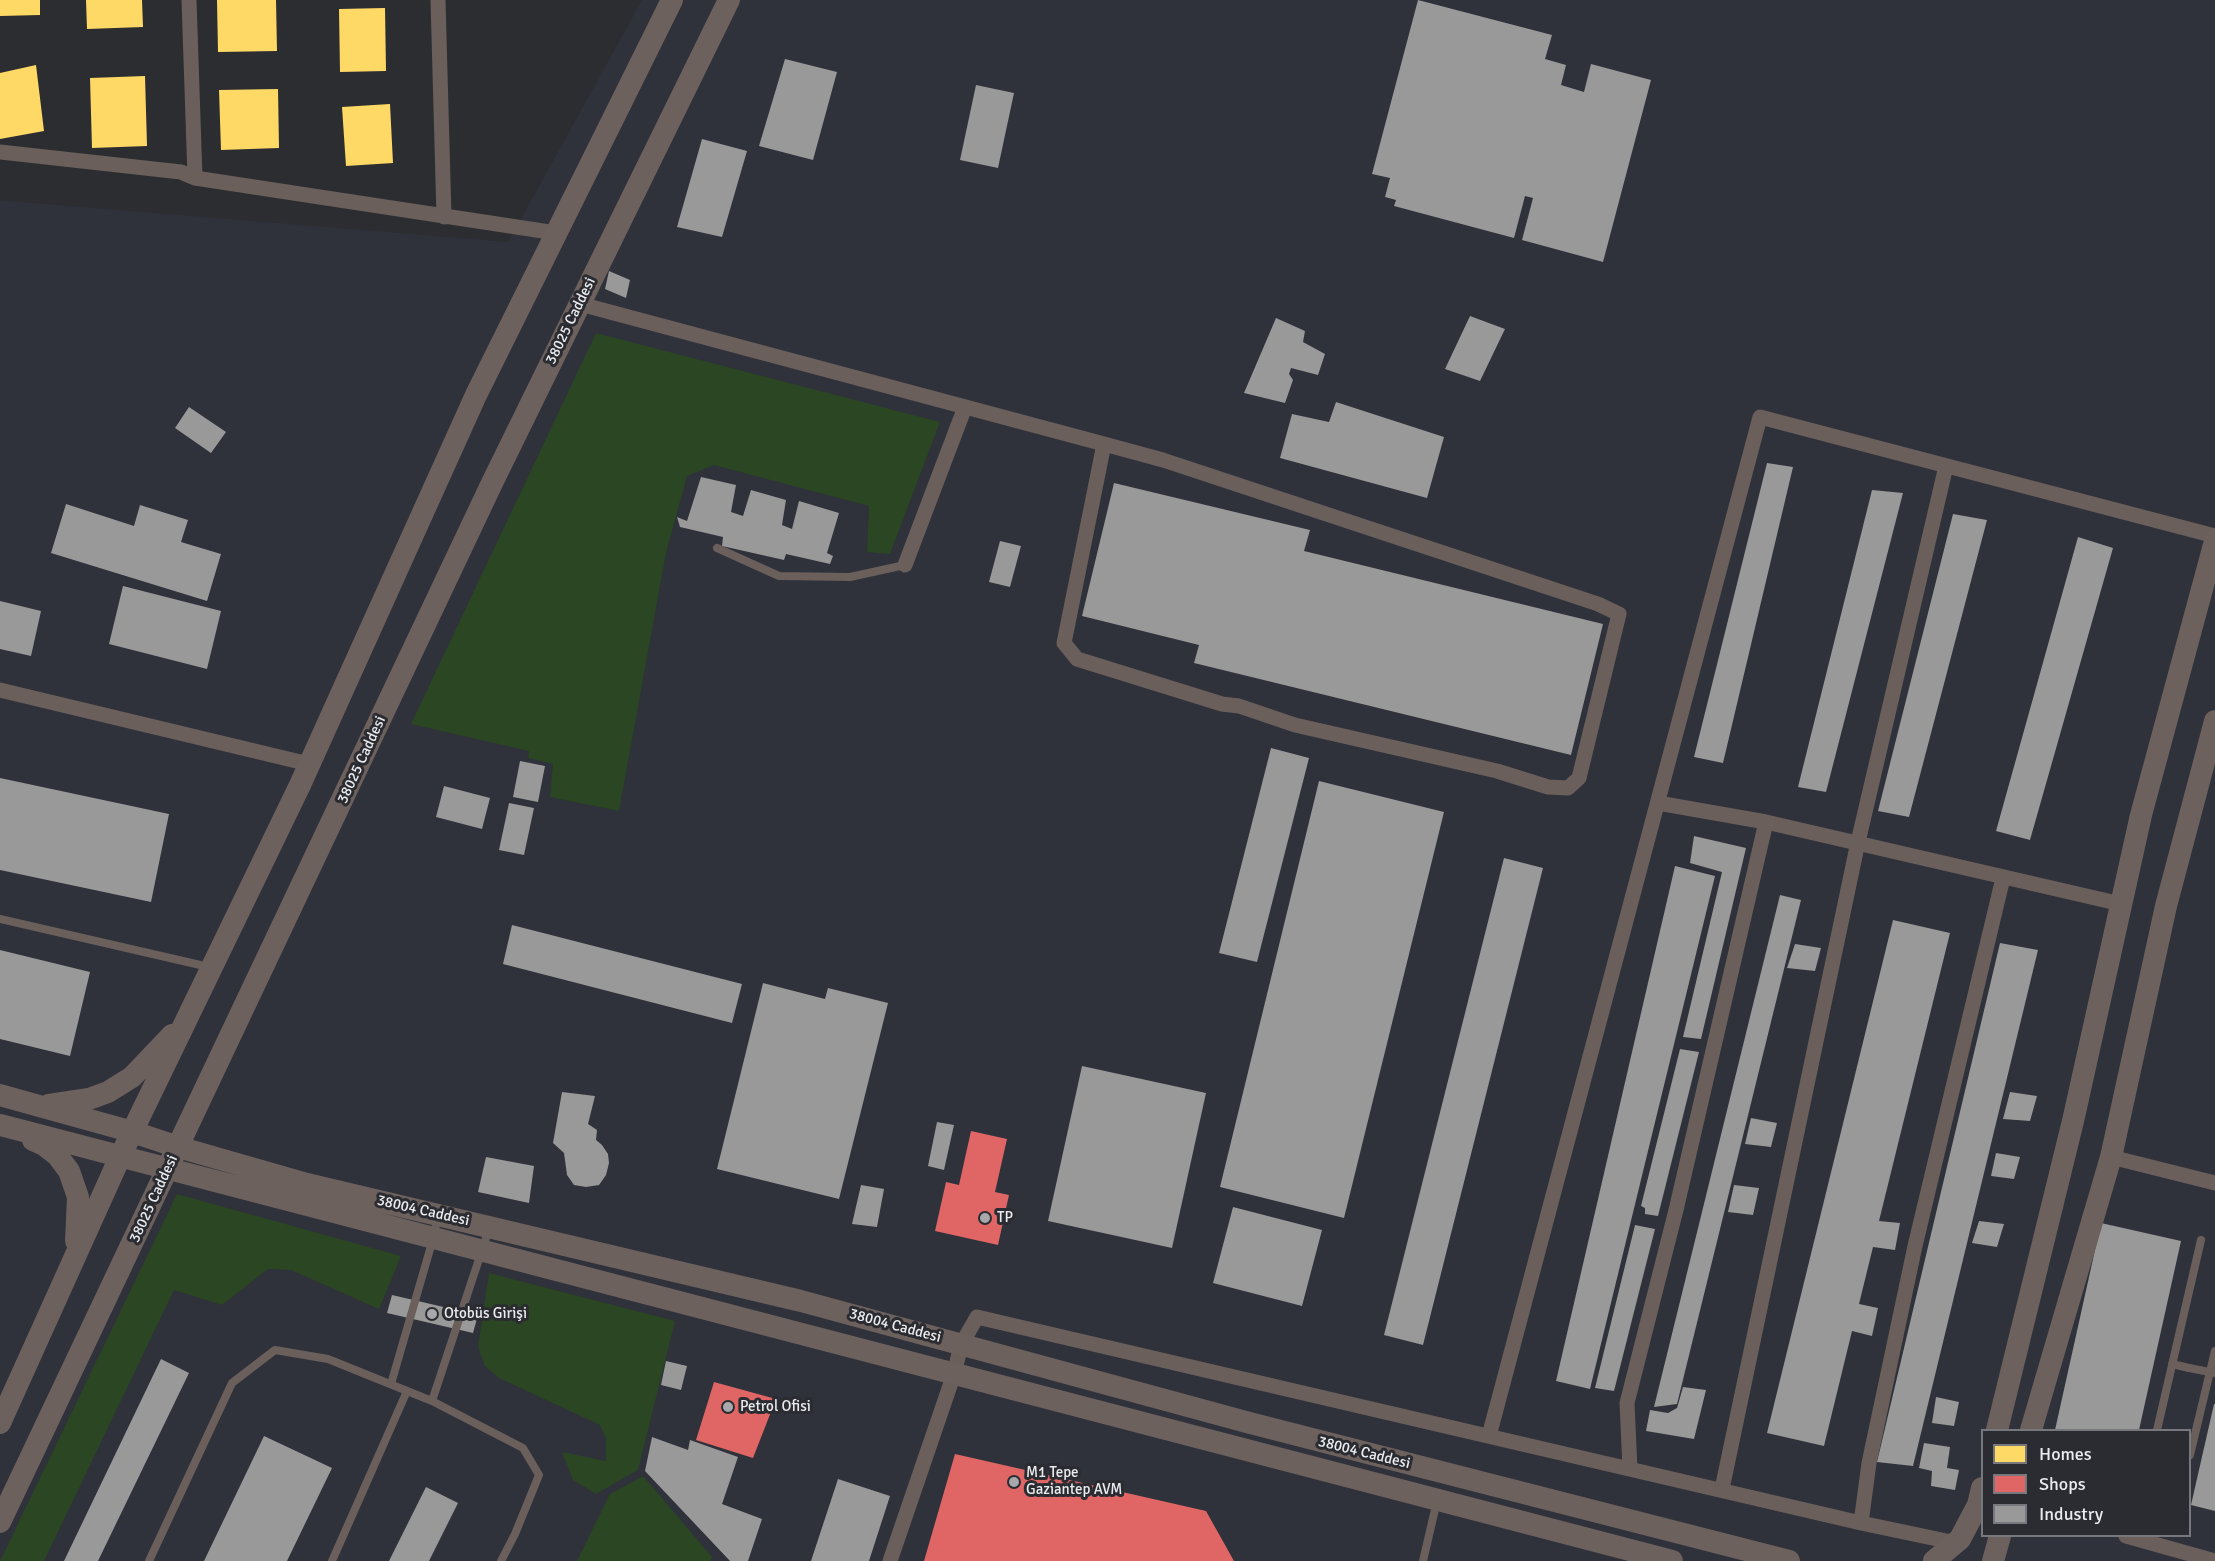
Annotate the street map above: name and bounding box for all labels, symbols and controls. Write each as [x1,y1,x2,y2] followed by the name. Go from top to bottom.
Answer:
[542,275,600,367] street label: 38025 Caddesi
[334,713,390,807] street label: 38025 Caddesi
[126,1152,182,1246] street label: 38025 Caddesi
[375,1192,471,1230] street label: 38004 Caddesi
[997,1209,1013,1227] place label: TP
[978,1211,992,1225] marker: TP
[444,1305,527,1323] place label: Otobüs Girişi
[847,1305,943,1347] street label: 38004 Caddesi
[425,1307,439,1321] marker: Otobüs Girişi
[740,1398,811,1416] place label: Petrol Ofisi
[721,1400,735,1414] marker: Petrol Ofisi
[1981,1429,2191,1537] legend
[1316,1433,1412,1473] street label: 38004 Caddesi
[2039,1443,2092,1465] text: Homes
[1026,1464,1122,1499] place label: M1 Tepe Gaziantep AVM
[2039,1473,2086,1495] text: Shops
[1007,1475,1021,1489] marker: M1 Tepe Gaziantep AVM
[2039,1503,2103,1525] text: Industry

